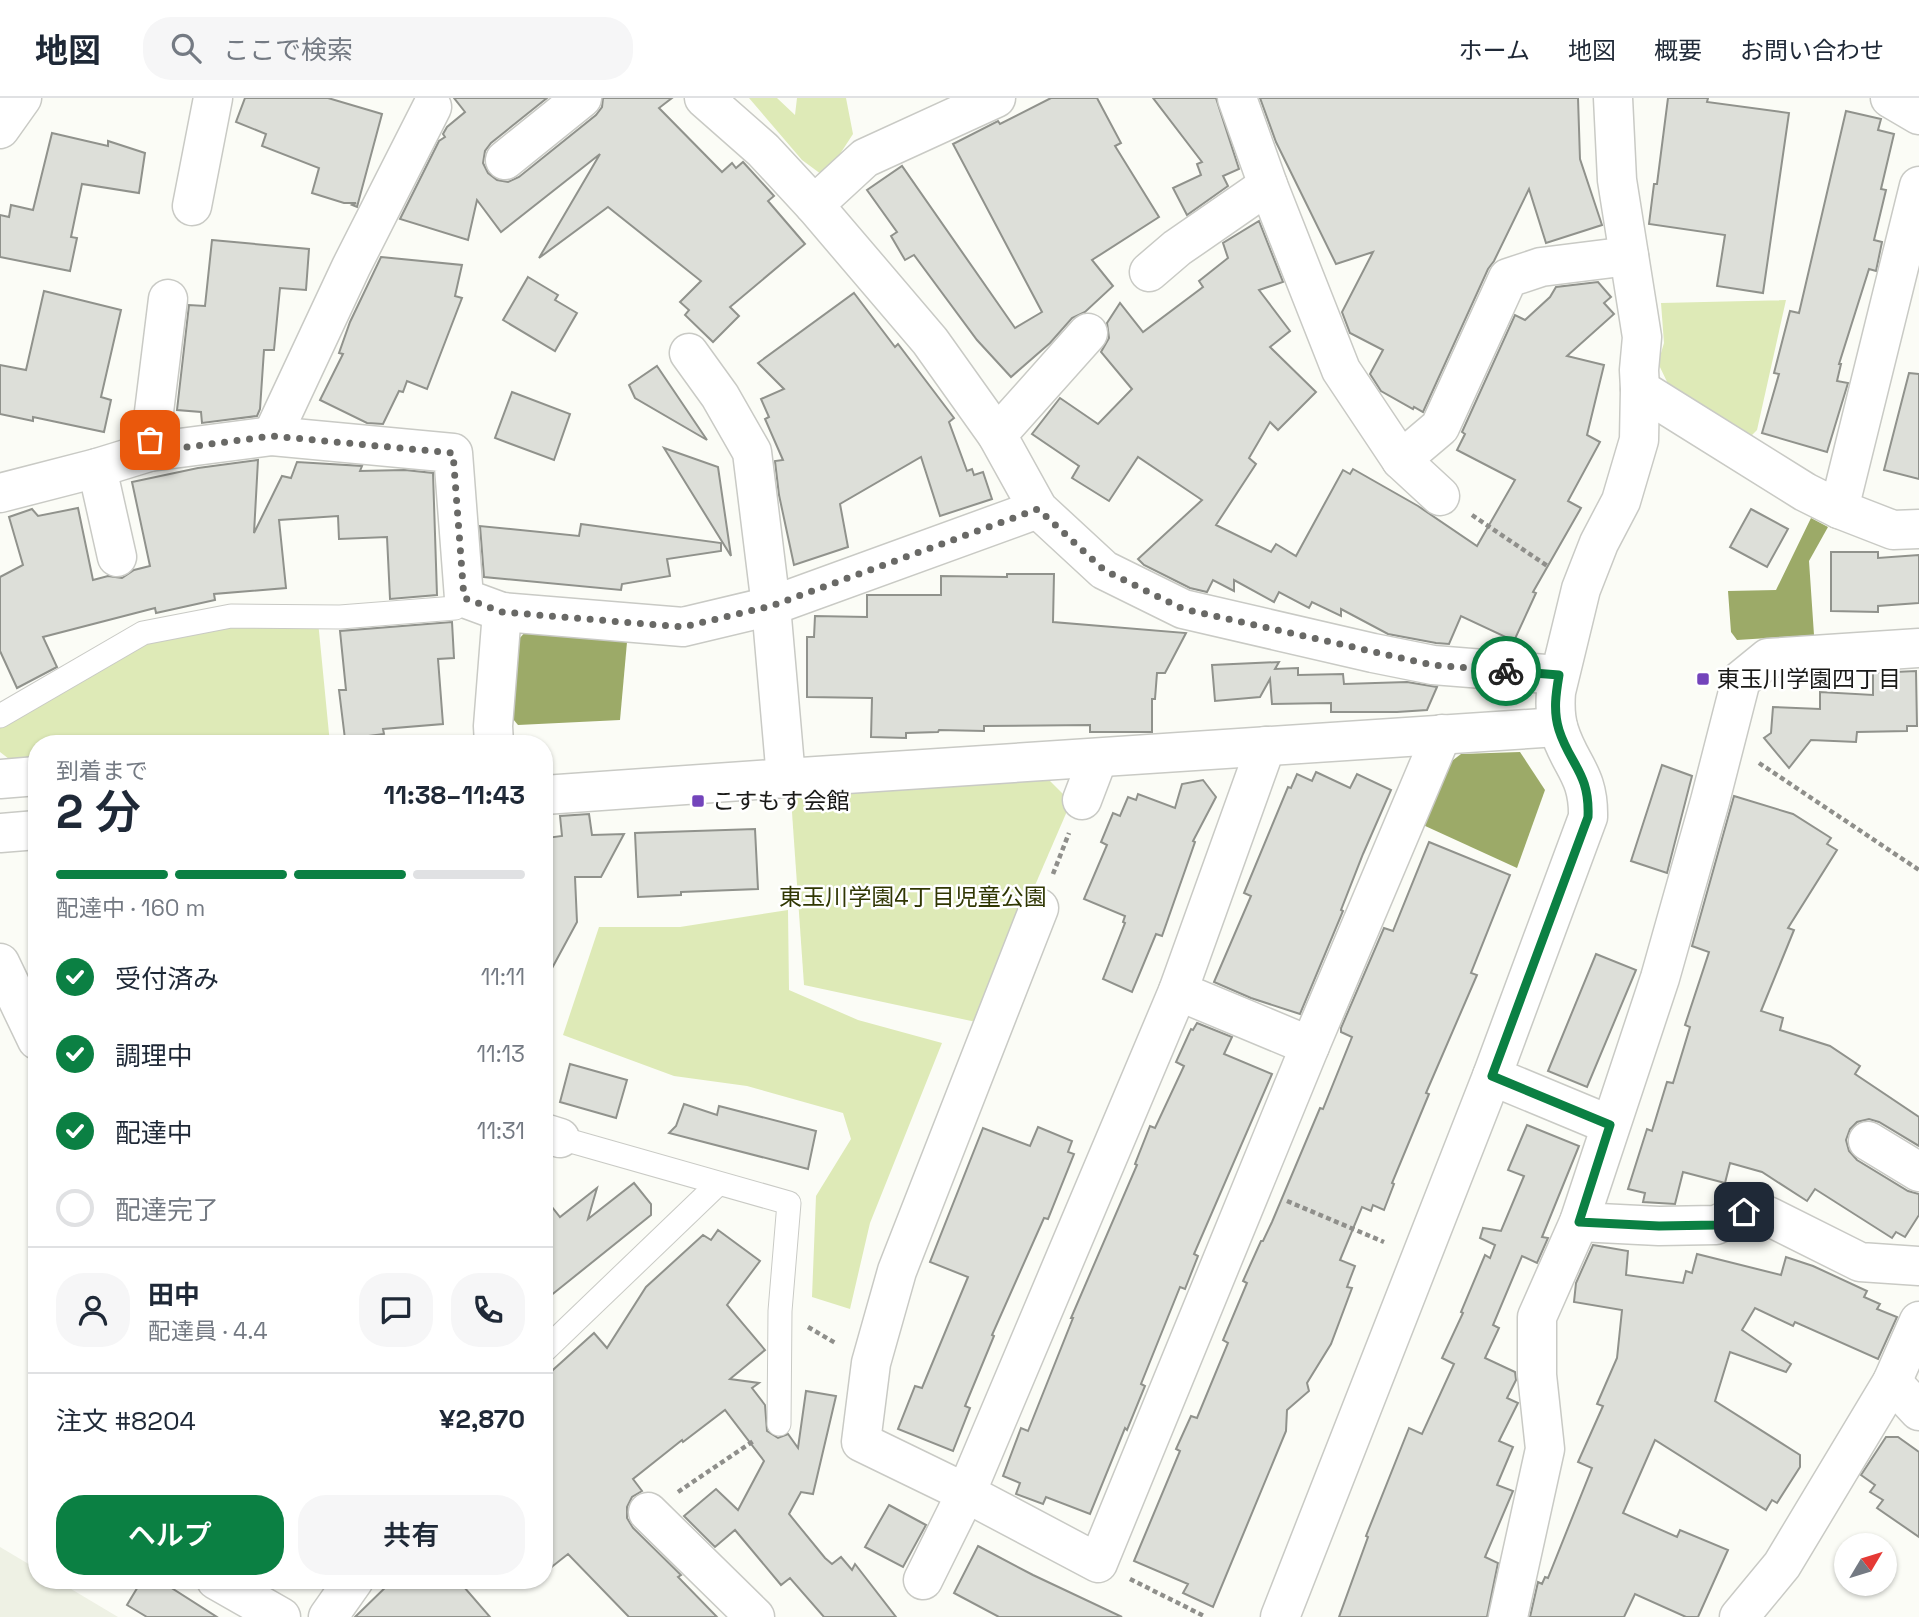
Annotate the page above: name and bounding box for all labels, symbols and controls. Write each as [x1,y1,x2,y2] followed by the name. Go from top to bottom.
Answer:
[143,17,633,80] search box
[167,29,205,67] icon: search
[35,30,101,72] text: 地図
[223,33,353,67] text: ここで検索
[1459,35,1530,66] text: ホーム
[1568,35,1616,66] text: 地図
[1654,35,1702,66] text: 概要
[1740,35,1884,66] text: お問い合わせ
[120,410,180,470] pin
[131,421,169,459] icon: bag
[1471,636,1541,706] courier
[1487,652,1525,690] icon: bike
[1717,664,1901,694] place label: 東玉川学園四丁目
[1695,671,1711,687] marker: 東玉川学園四丁目
[56,756,148,786] text: 到着まで
[384,778,525,812] text: 11:38–11:43
[56,783,141,841] text: 2 分
[712,786,850,816] place label: こすもす会館
[690,793,706,809] marker: こすもす会館
[779,882,1047,912] park label: 東玉川学園4丁目児童公園
[56,893,205,923] text: 配達中 · 160 m
[56,958,94,996] icon: check
[115,962,219,996] text: 受付済み
[481,962,525,992] text: 11:11
[56,1035,94,1073] icon: check
[115,1039,193,1073] text: 調理中
[476,1039,525,1069] text: 11:13
[56,1112,94,1150] icon: check
[115,1116,193,1150] text: 配達中
[477,1116,525,1146] text: 11:31
[1714,1182,1774,1242] pin
[115,1193,219,1227] text: 配達完了
[1725,1193,1763,1231] icon: home
[56,1273,130,1347] button: person
[359,1273,433,1347] button: chat
[451,1273,525,1347] button: phone
[148,1278,200,1312] text: 田中
[148,1316,268,1346] text: 配達員 · 4.4
[439,1402,525,1436] text: ¥2,870
[56,1404,196,1438] text: 注文 #8204
[56,1495,284,1575] button: ヘルプ
[298,1495,525,1575] button: 共有
[1834,1533,1897,1596] north arrow
[1834,1533,1897,1596] map controls

